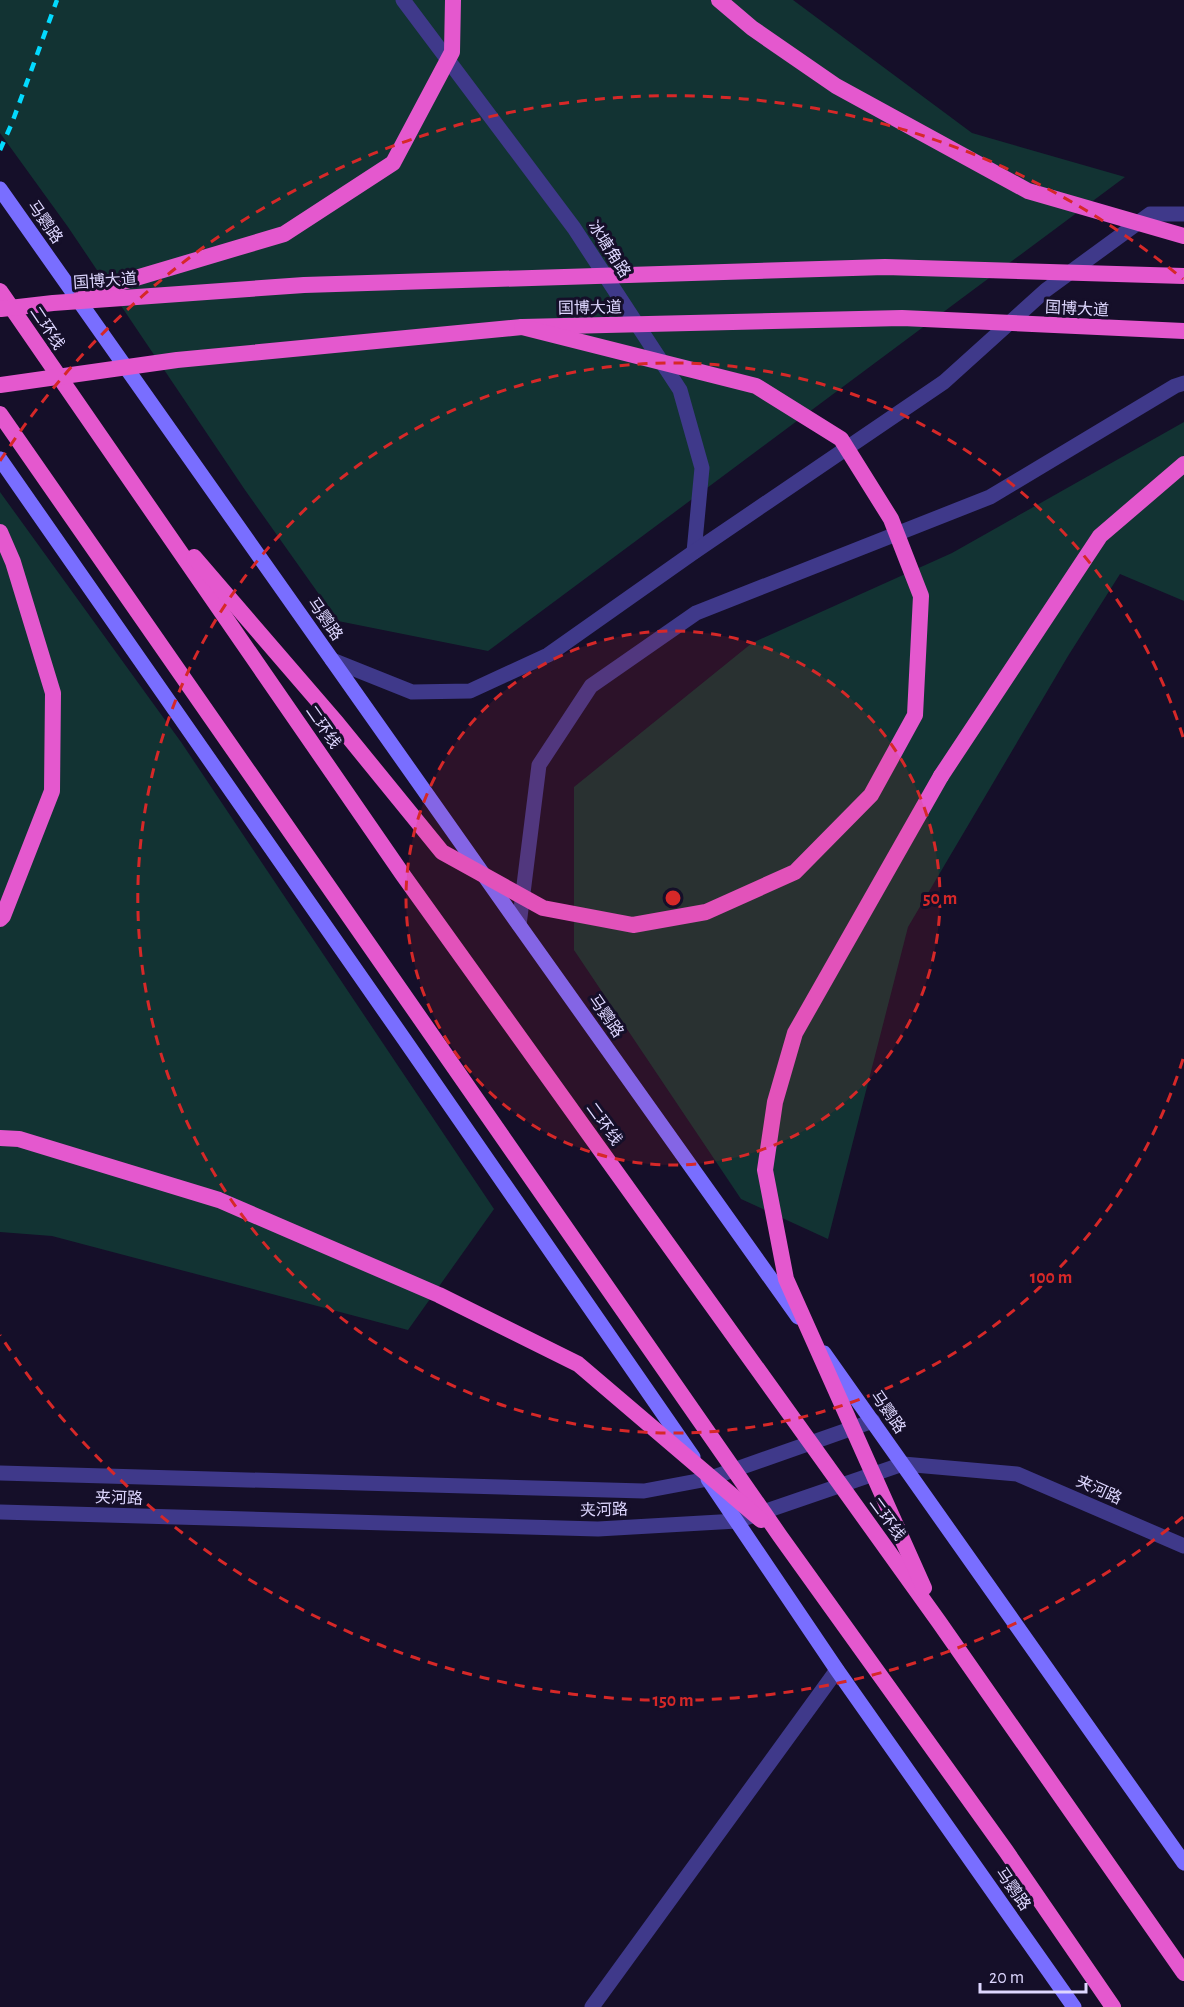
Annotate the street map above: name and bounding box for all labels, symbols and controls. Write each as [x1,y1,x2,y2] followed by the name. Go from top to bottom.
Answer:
[25,197,66,246] street label: 马鹦路
[585,217,635,280] street label: 冰塘角路
[72,270,137,291] street label: 国博大道
[558,298,622,317] street label: 国博大道
[1045,298,1109,319] street label: 国博大道
[27,304,67,352] street label: 二环线
[305,594,346,643] street label: 马鹦路
[303,703,343,751] street label: 二环线
[663,888,683,908] centre of rings
[923,890,957,908] text: 50 m
[586,991,627,1040] street label: 马鹦路
[583,1100,625,1148] street label: 二环线
[1030,1269,1072,1287] text: 100 m
[868,1387,909,1436] street label: 马鹦路
[1074,1472,1125,1507] street label: 夹河路
[95,1488,143,1507] street label: 夹河路
[866,1495,908,1543] street label: 二环线
[580,1501,628,1518] street label: 夹河路
[653,1692,693,1710] text: 150 m
[993,1864,1034,1913] street label: 马鹦路
[980,1956,1086,1994] scale bar
[989,1969,1024,1987] text: 20 m

